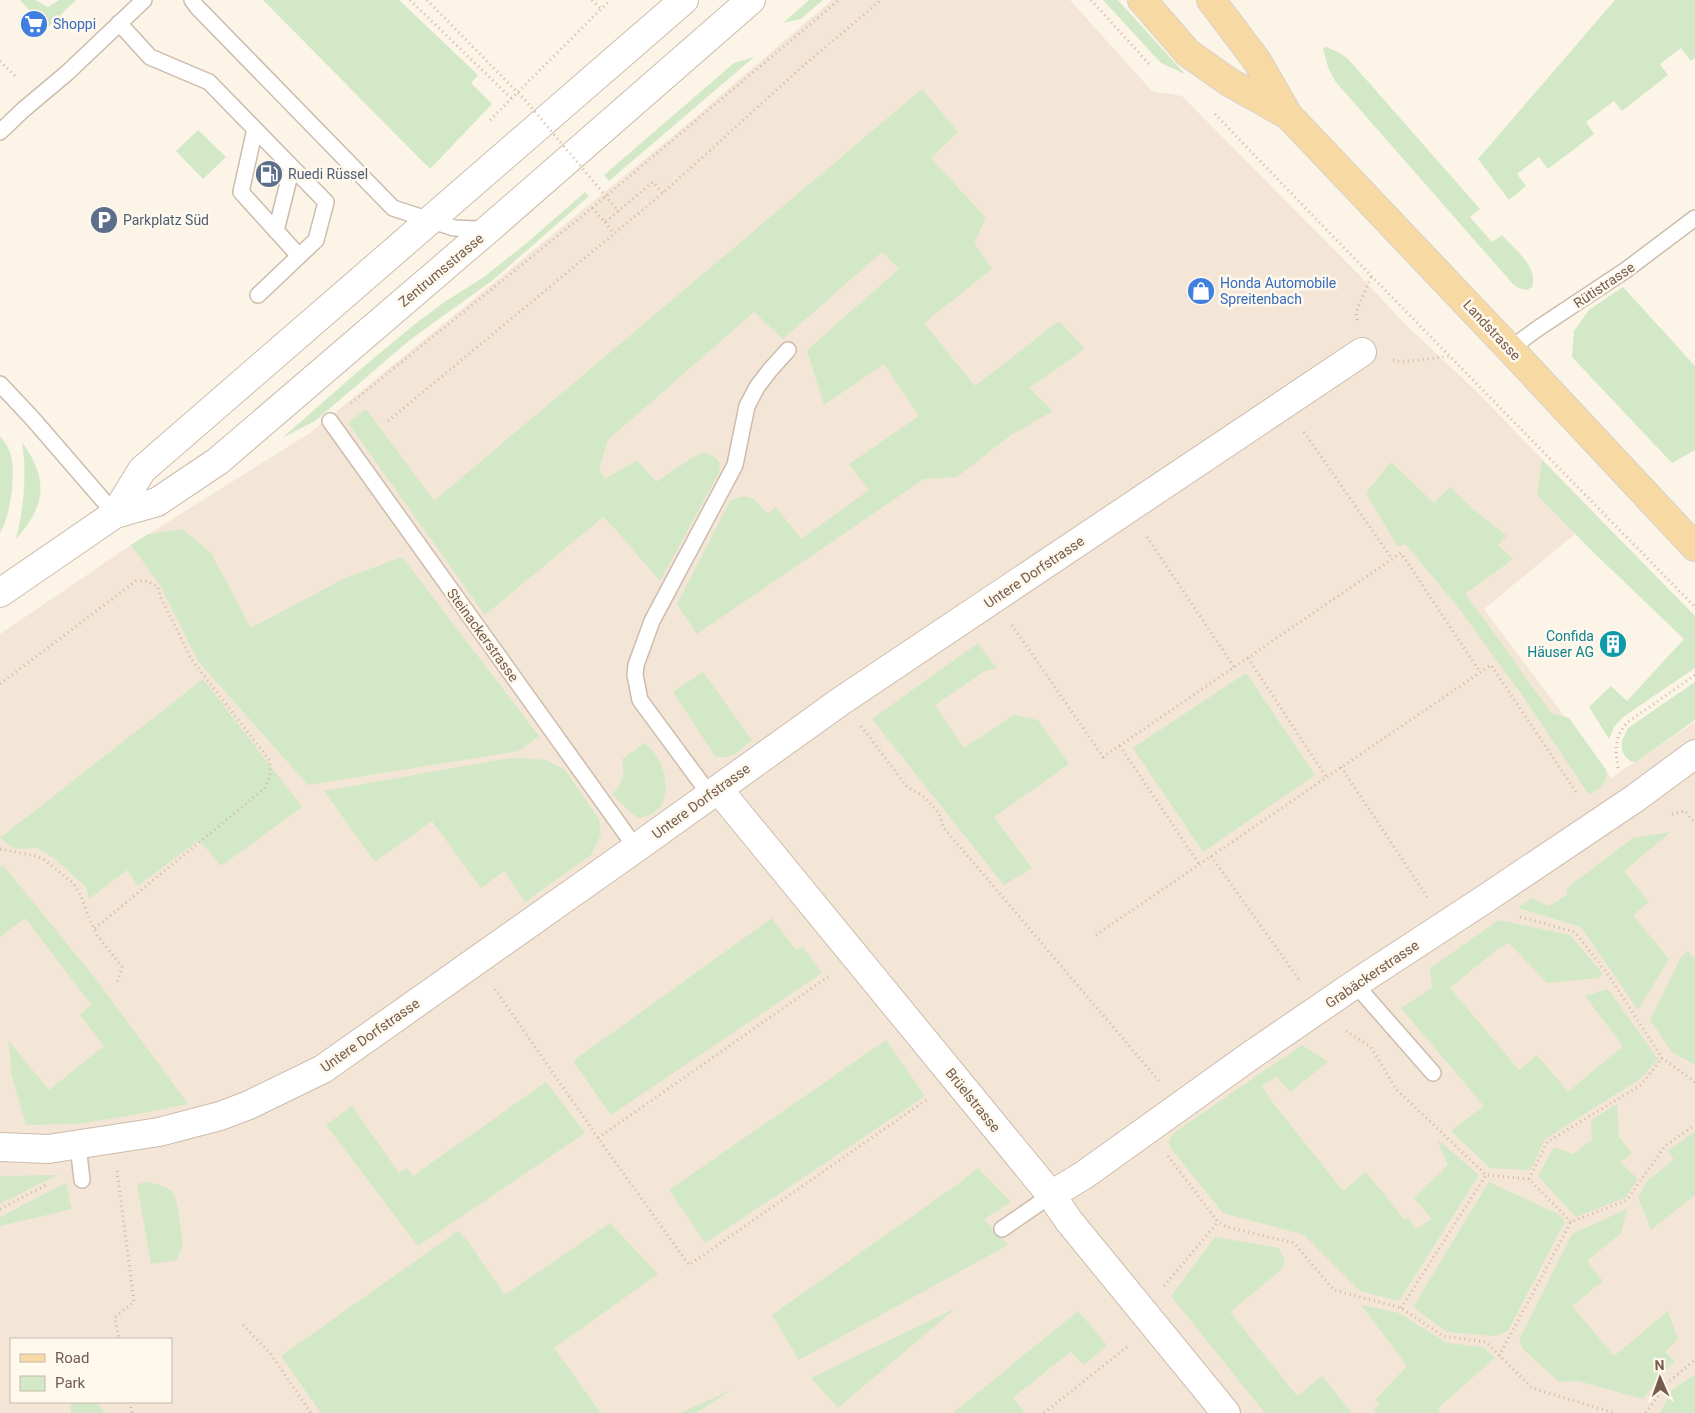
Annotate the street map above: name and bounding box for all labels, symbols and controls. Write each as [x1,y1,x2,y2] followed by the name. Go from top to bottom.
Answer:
[19,9,49,39] supermarket icon: Shoppi
[53,16,96,32] place label: Shoppi
[254,159,284,189] fuel station icon: Ruedi Rüssel
[288,166,368,182] place label: Ruedi Rüssel
[89,205,119,235] parking icon: Parkplatz Süd
[123,212,209,228] place label: Parkplatz Süd
[395,230,487,310] street label: Zentrumsstrasse
[1570,259,1638,311] street label: Rütistrasse
[1220,275,1336,307] place label: Honda Automobile Spreitenbach
[1186,276,1216,306] shop icon: Honda Automobile Spreitenbach
[1460,297,1524,363] street label: Landstrasse
[981,533,1087,611] street label: Untere Dorfstrasse
[444,585,522,685] street label: Steinackerstrasse
[1527,628,1594,660] place label: Confida Häuser AG
[1598,629,1628,659] building icon: Confida Häuser AG
[649,760,753,842] street label: Untere Dorfstrasse
[1322,937,1422,1011] street label: Grabäckerstrasse
[317,995,423,1075] street label: Untere Dorfstrasse
[942,1065,1004,1135] street label: Brüelstrasse
[10,1338,172,1403] legend
[55,1349,89,1367] text: Road
[1635,1353,1685,1403] north arrow
[1654,1357,1665,1373] text: N
[55,1374,86,1392] text: Park

